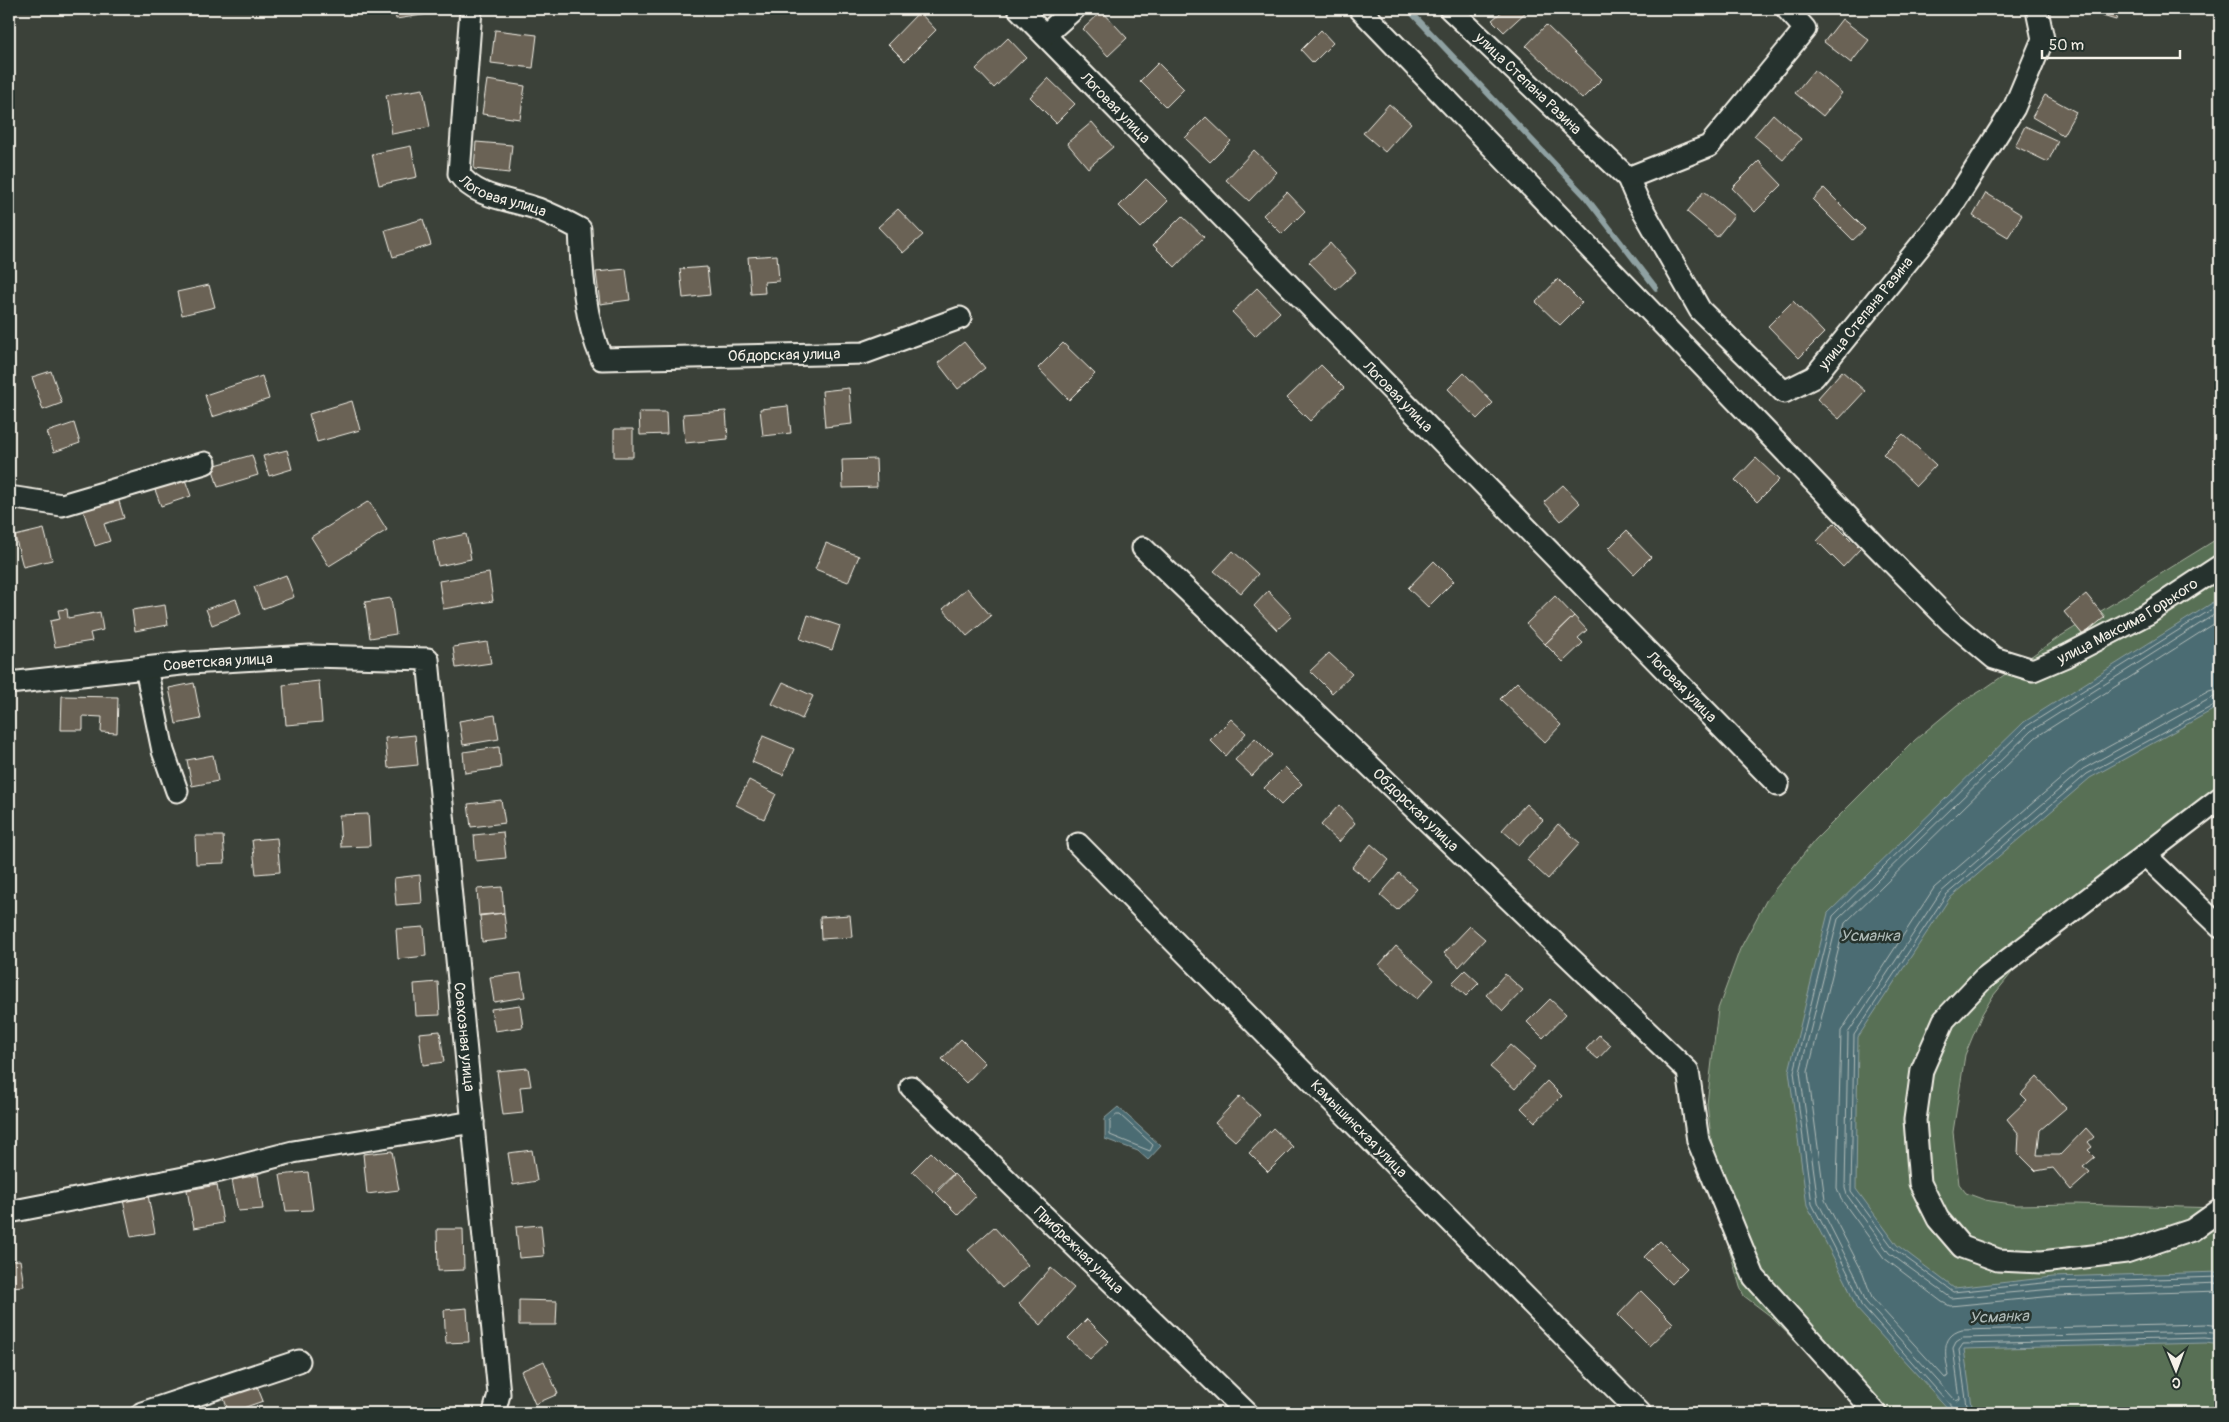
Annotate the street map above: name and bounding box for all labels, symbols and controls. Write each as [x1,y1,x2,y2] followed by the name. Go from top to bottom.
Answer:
[1470,28,1586,138] street label: улица Степана Разина
[2042,28,2179,60] scale bar
[2049,36,2084,55] text: 50 m
[1076,67,1155,147] street label: Логовая улица
[454,170,550,221] street label: Логовая улица
[1814,253,1917,374] street label: улица Степана Разина
[728,344,841,366] street label: Обдорская улица
[1358,356,1437,436] street label: Логовая улица
[2053,574,2201,669] street label: улица Максима Горького
[1642,646,1721,726] street label: Логовая улица
[162,649,273,675] street label: Советская улица
[1369,764,1463,855] street label: Обдорская улица
[1840,926,1901,946] water label: Усманка
[450,981,479,1092] street label: Совхозная улица
[1307,1076,1412,1182] street label: Камышинская улица
[1030,1202,1128,1298] street label: Прибрежная улица
[1969,1306,2031,1328] water label: Усманка
[2152,1344,2202,1394] north arrow
[2171,1374,2181,1391] text: С

